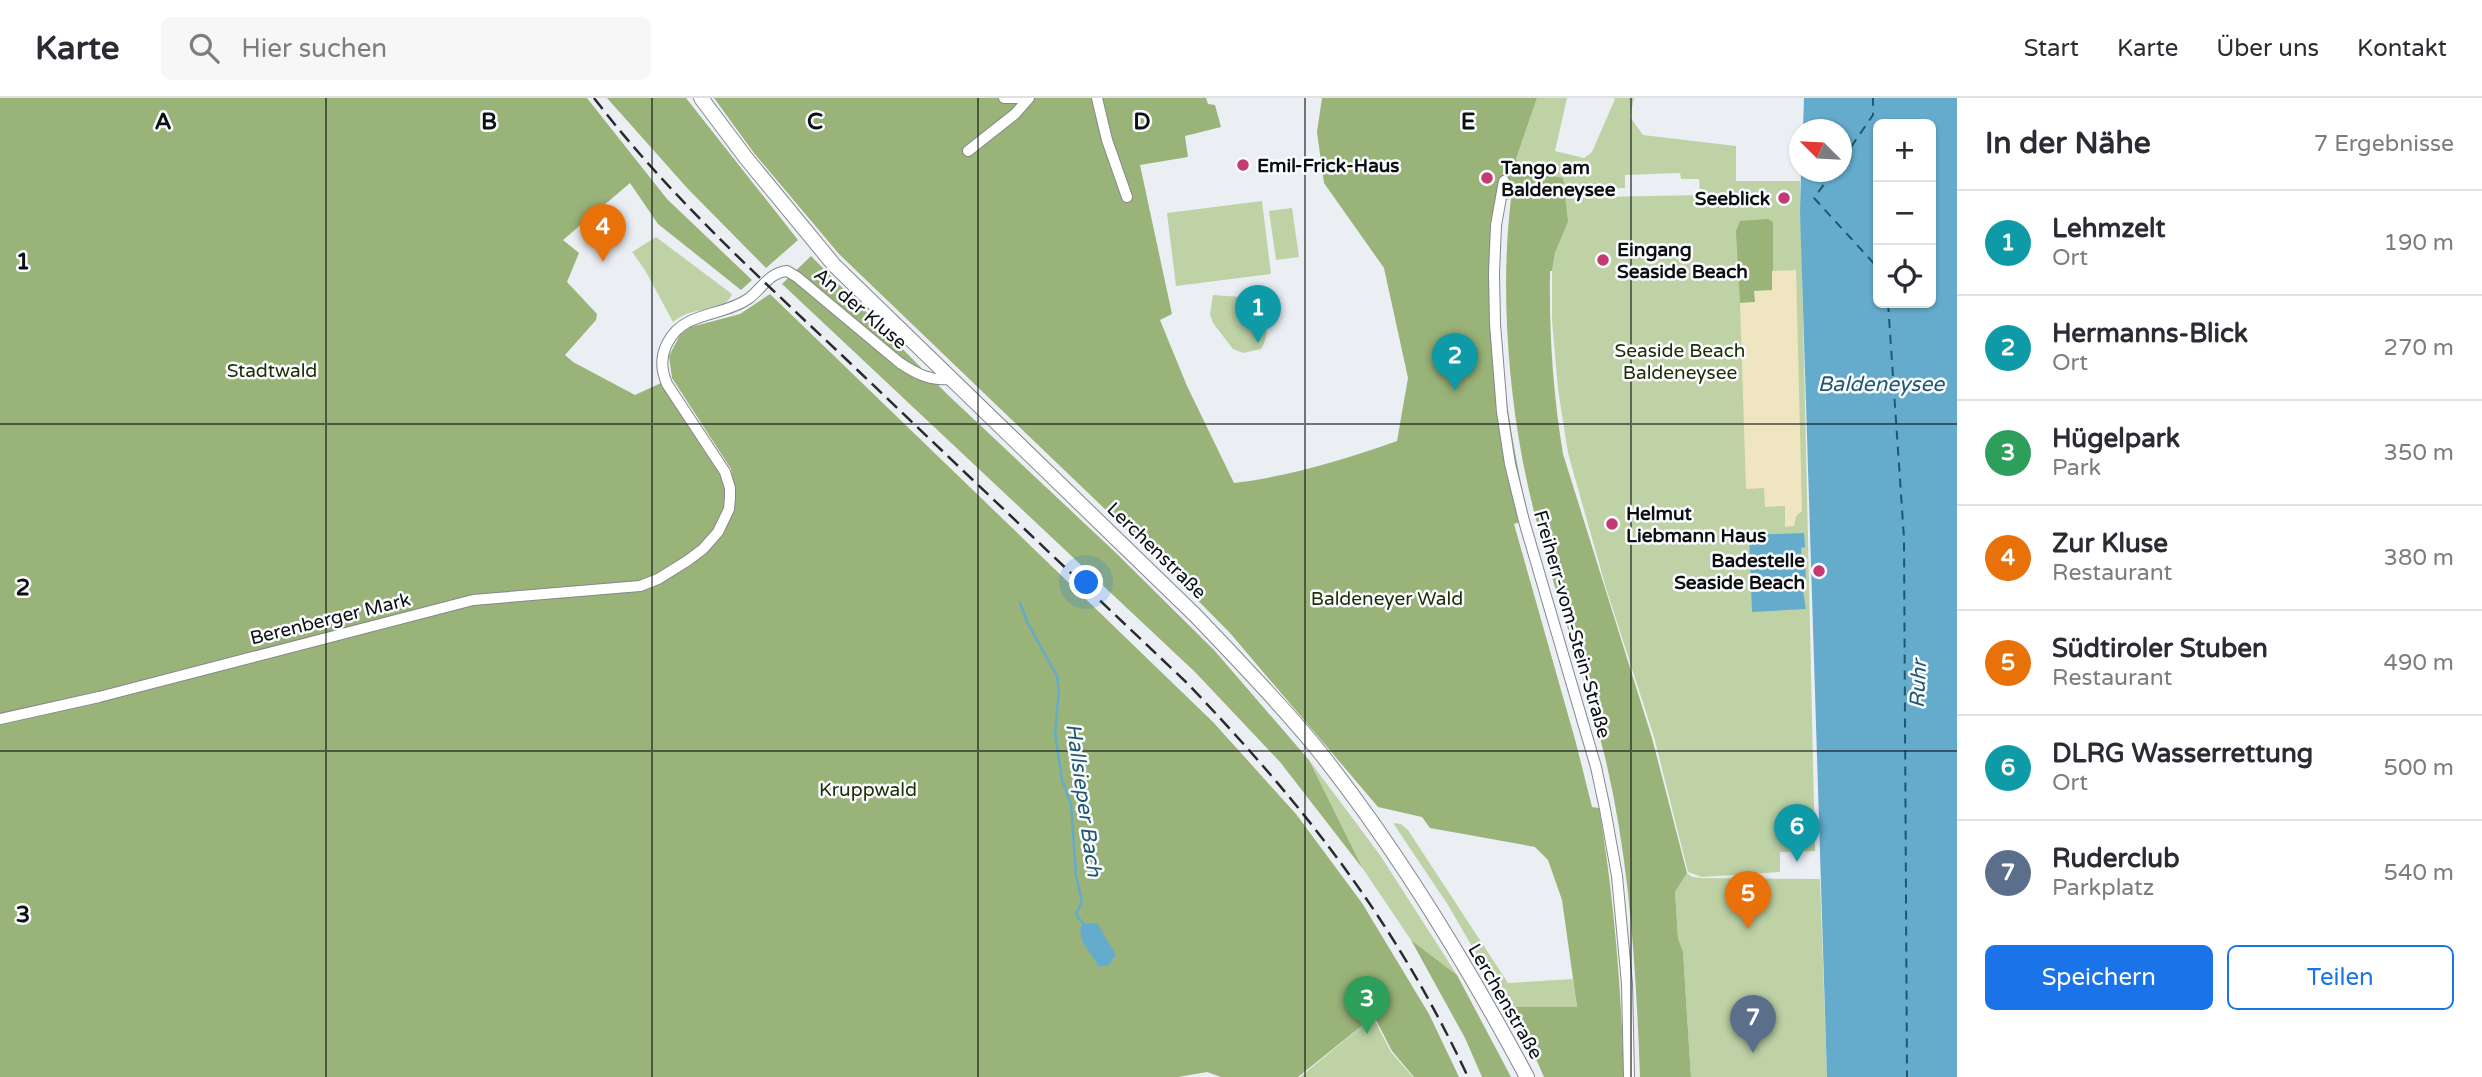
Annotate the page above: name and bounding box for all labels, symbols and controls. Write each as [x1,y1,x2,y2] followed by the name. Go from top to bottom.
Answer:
[161,17,651,80] search box
[35,29,119,68] text: Karte
[185,29,223,67] icon: search
[241,33,387,64] text: Hier suchen
[2024,34,2079,63] text: Start
[2117,34,2178,63] text: Karte
[2216,34,2319,63] text: Über uns
[2357,34,2447,63] text: Kontakt
[154,108,172,136] text: A
[481,108,497,136] text: B
[807,108,823,136] text: C
[1133,108,1151,136] text: D
[1461,108,1475,136] text: E
[1789,119,1852,182] north arrow
[1873,119,1936,308] map controls
[1873,119,1936,182] button: +
[1985,125,2151,162] text: In der Nähe
[2314,130,2454,158] text: 7 Ergebnisse
[1257,155,1399,177] place label: Emil-Frick-Haus
[1235,157,1251,173] marker: Emil-Frick-Haus
[1500,157,1616,202] place label: Tango am Baldeneysee
[1479,170,1495,186] marker: Tango am Baldeneysee
[1873,182,1936,245] button: −
[1695,188,1771,210] place label: Seeblick
[1776,190,1792,206] marker: Seeblick
[580,204,626,262] pin: 4
[2052,213,2165,244] text: Lehmzelt
[2001,229,2015,257] text: 1
[2384,229,2454,257] text: 190 m
[1617,239,1748,283] place label: Eingang Seaside Beach
[2052,244,2088,272] text: Ort
[1873,245,1936,308] button: locate
[16,248,30,276] text: 1
[1595,252,1611,268] marker: Eingang Seaside Beach
[809,264,911,354] street label: An der Kluse
[1235,285,1281,343] pin: 1
[2052,318,2248,349] text: Hermanns-Blick
[1432,333,1478,391] pin: 2
[2001,334,2015,362] text: 2
[2384,334,2454,362] text: 270 m
[1615,340,1745,384] park label: Seaside Beach Baldeneysee
[2052,349,2088,377] text: Ort
[227,360,317,382] park label: Stadtwald
[1818,372,1945,397] water label: Baldeneysee
[2052,423,2180,454] text: Hügelpark
[2001,439,2015,467] text: 3
[2384,439,2454,467] text: 350 m
[2052,454,2101,482] text: Park
[1102,498,1210,604] street label: Lerchenstraße
[1626,503,1766,547] place label: Helmut Liebmann Haus
[1529,508,1615,741] street label: Freiherr-vom-Stein-Straße
[1604,516,1620,532] marker: Helmut Liebmann Haus
[2052,528,2168,559] text: Zur Kluse
[2001,544,2015,572] text: 4
[2384,544,2454,572] text: 380 m
[1674,550,1805,594] place label: Badestelle Seaside Beach
[2052,559,2172,587] text: Restaurant
[1811,563,1827,579] marker: Badestelle Seaside Beach
[1069,565,1103,599] your location
[16,574,30,602] text: 2
[248,588,413,650] street label: Berenberger Mark
[1311,588,1463,610] park label: Baldeneyer Wald
[2052,633,2268,664] text: Südtiroler Stuben
[2001,649,2015,677] text: 5
[2384,649,2454,677] text: 490 m
[1905,656,1932,709] water label: Ruhr
[2052,664,2172,692] text: Restaurant
[1060,722,1107,879] water label: Hallsieper Bach
[2052,738,2313,769] text: DLRG Wasserrettung
[2001,754,2015,782] text: 6
[2384,754,2454,782] text: 500 m
[2052,769,2088,797] text: Ort
[819,779,917,801] park label: Kruppwald
[1774,804,1820,862] pin: 6
[2052,843,2180,874] text: Ruderclub
[2001,859,2015,887] text: 7
[2384,859,2454,887] text: 540 m
[1725,871,1771,929] pin: 5
[2052,874,2154,902] text: Parkplatz
[16,901,30,929] text: 3
[1463,940,1547,1063] street label: Lerchenstraße
[1985,945,2213,1010] button: Speichern
[2227,945,2454,1010] button: Teilen
[1344,976,1390,1034] pin: 3
[1730,995,1776,1053] pin: 7

